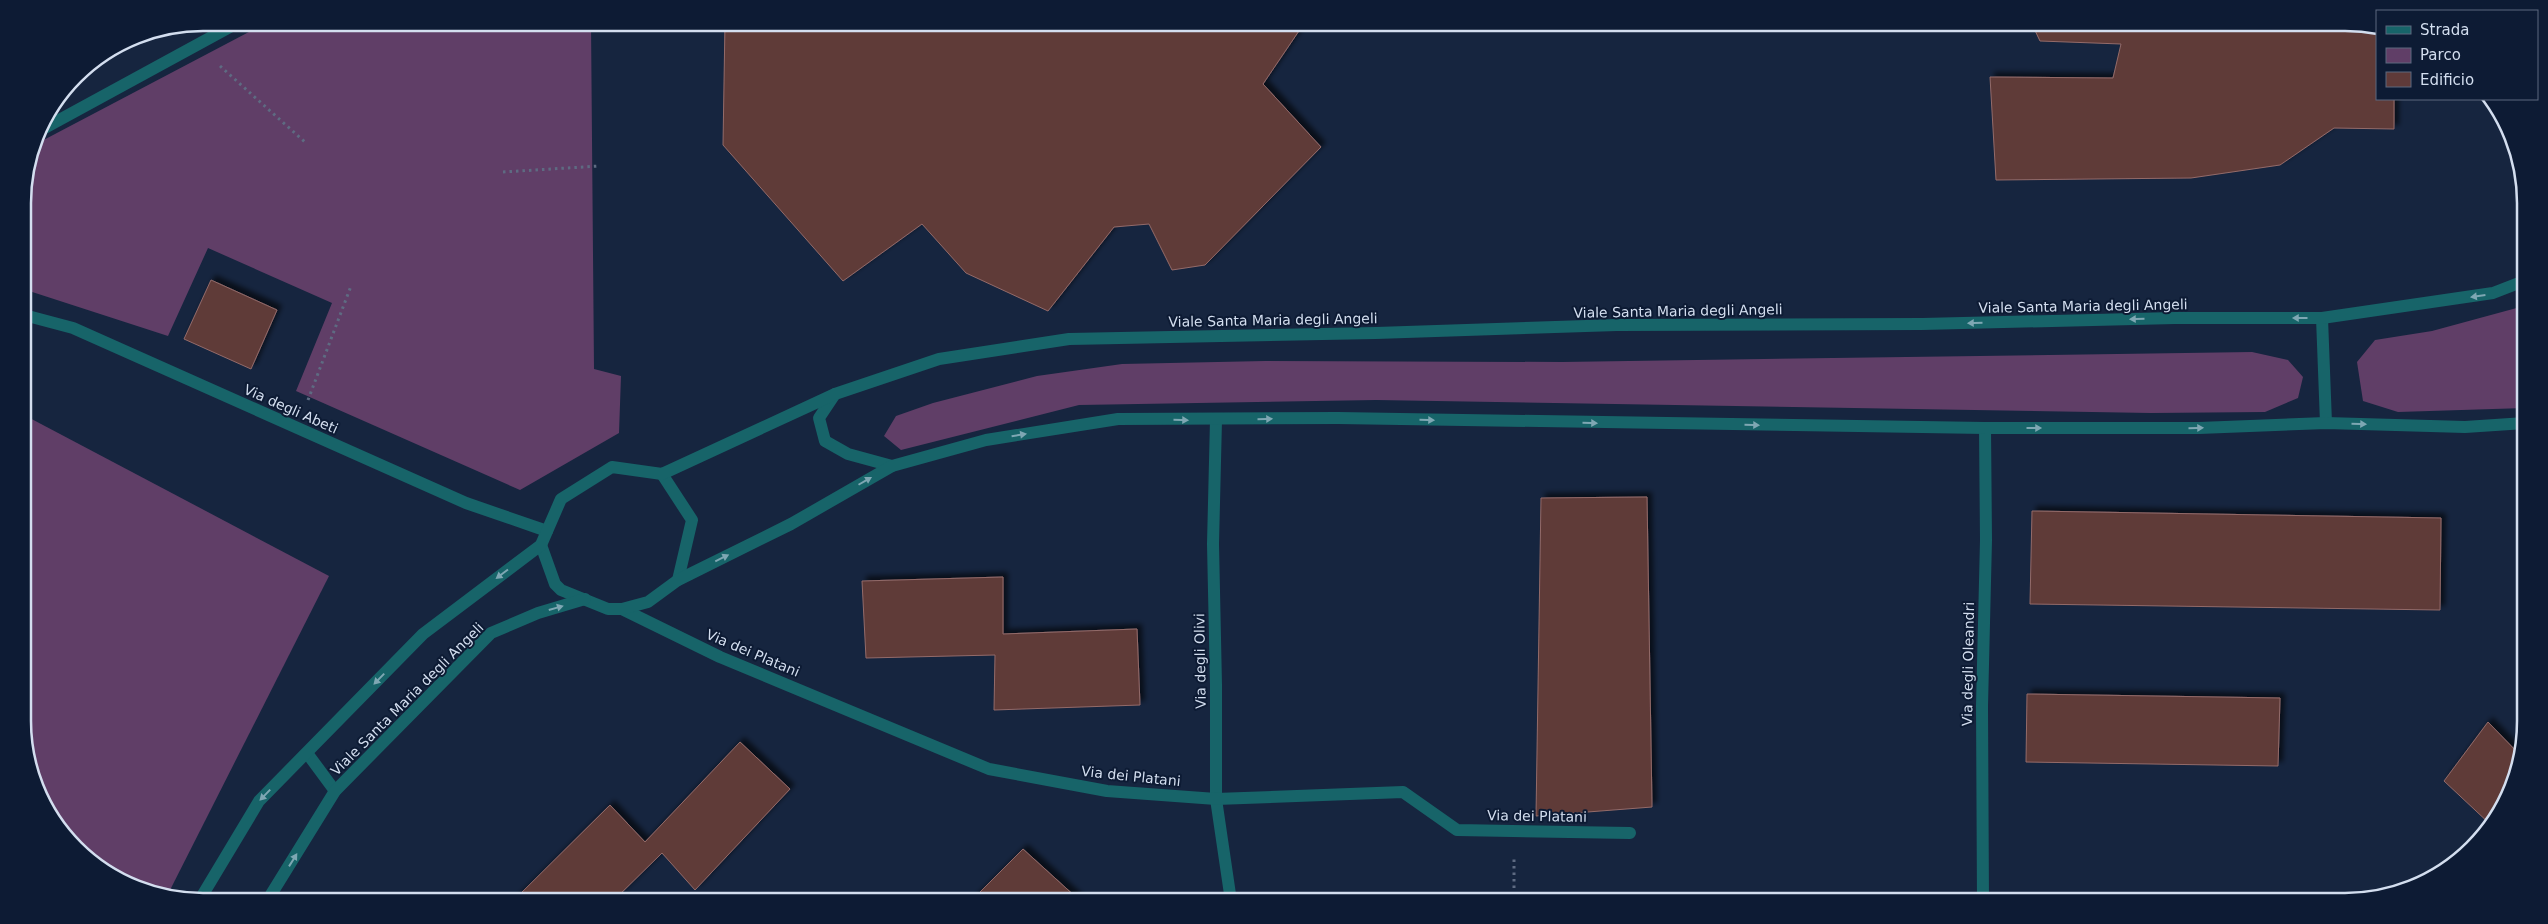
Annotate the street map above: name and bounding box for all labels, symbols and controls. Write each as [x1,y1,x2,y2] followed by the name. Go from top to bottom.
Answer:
[2376,10,2538,100] legend
[2420,21,2469,39] text: Strada
[2420,46,2461,64] text: Parco
[2420,71,2474,89] text: Edificio
[2470,292,2486,300] one-way arrow
[1978,296,2188,316] street label: Viale Santa Maria degli Angeli
[1573,301,1783,321] street label: Viale Santa Maria degli Angeli
[1168,310,1378,330] street label: Viale Santa Maria degli Angeli
[2292,314,2308,322] one-way arrow
[2129,315,2145,323] one-way arrow
[1967,319,1983,327] one-way arrow
[241,381,341,437] street label: Via degli Abeti
[1257,415,1273,423] one-way arrow
[1173,416,1189,424] one-way arrow
[1420,416,1436,424] one-way arrow
[1582,419,1598,427] one-way arrow
[2351,420,2367,428] one-way arrow
[1745,422,1761,430] one-way arrow
[2026,424,2042,432] one-way arrow
[2188,424,2204,432] one-way arrow
[1012,430,1028,438] one-way arrow
[858,477,871,486] one-way arrow
[715,554,729,562] one-way arrow
[495,569,509,579] one-way arrow
[1959,602,1977,726] street label: Via degli Oleandri
[549,604,564,612] one-way arrow
[1191,613,1209,709] street label: Via degli Olivi
[327,619,487,779] street label: Viale Santa Maria degli Angeli
[704,626,802,680] street label: Via dei Platani
[373,673,385,685] one-way arrow
[1081,763,1181,789] street label: Via dei Platani
[259,789,271,801] one-way arrow
[1487,807,1587,825] street label: Via dei Platani
[288,853,297,866] one-way arrow

